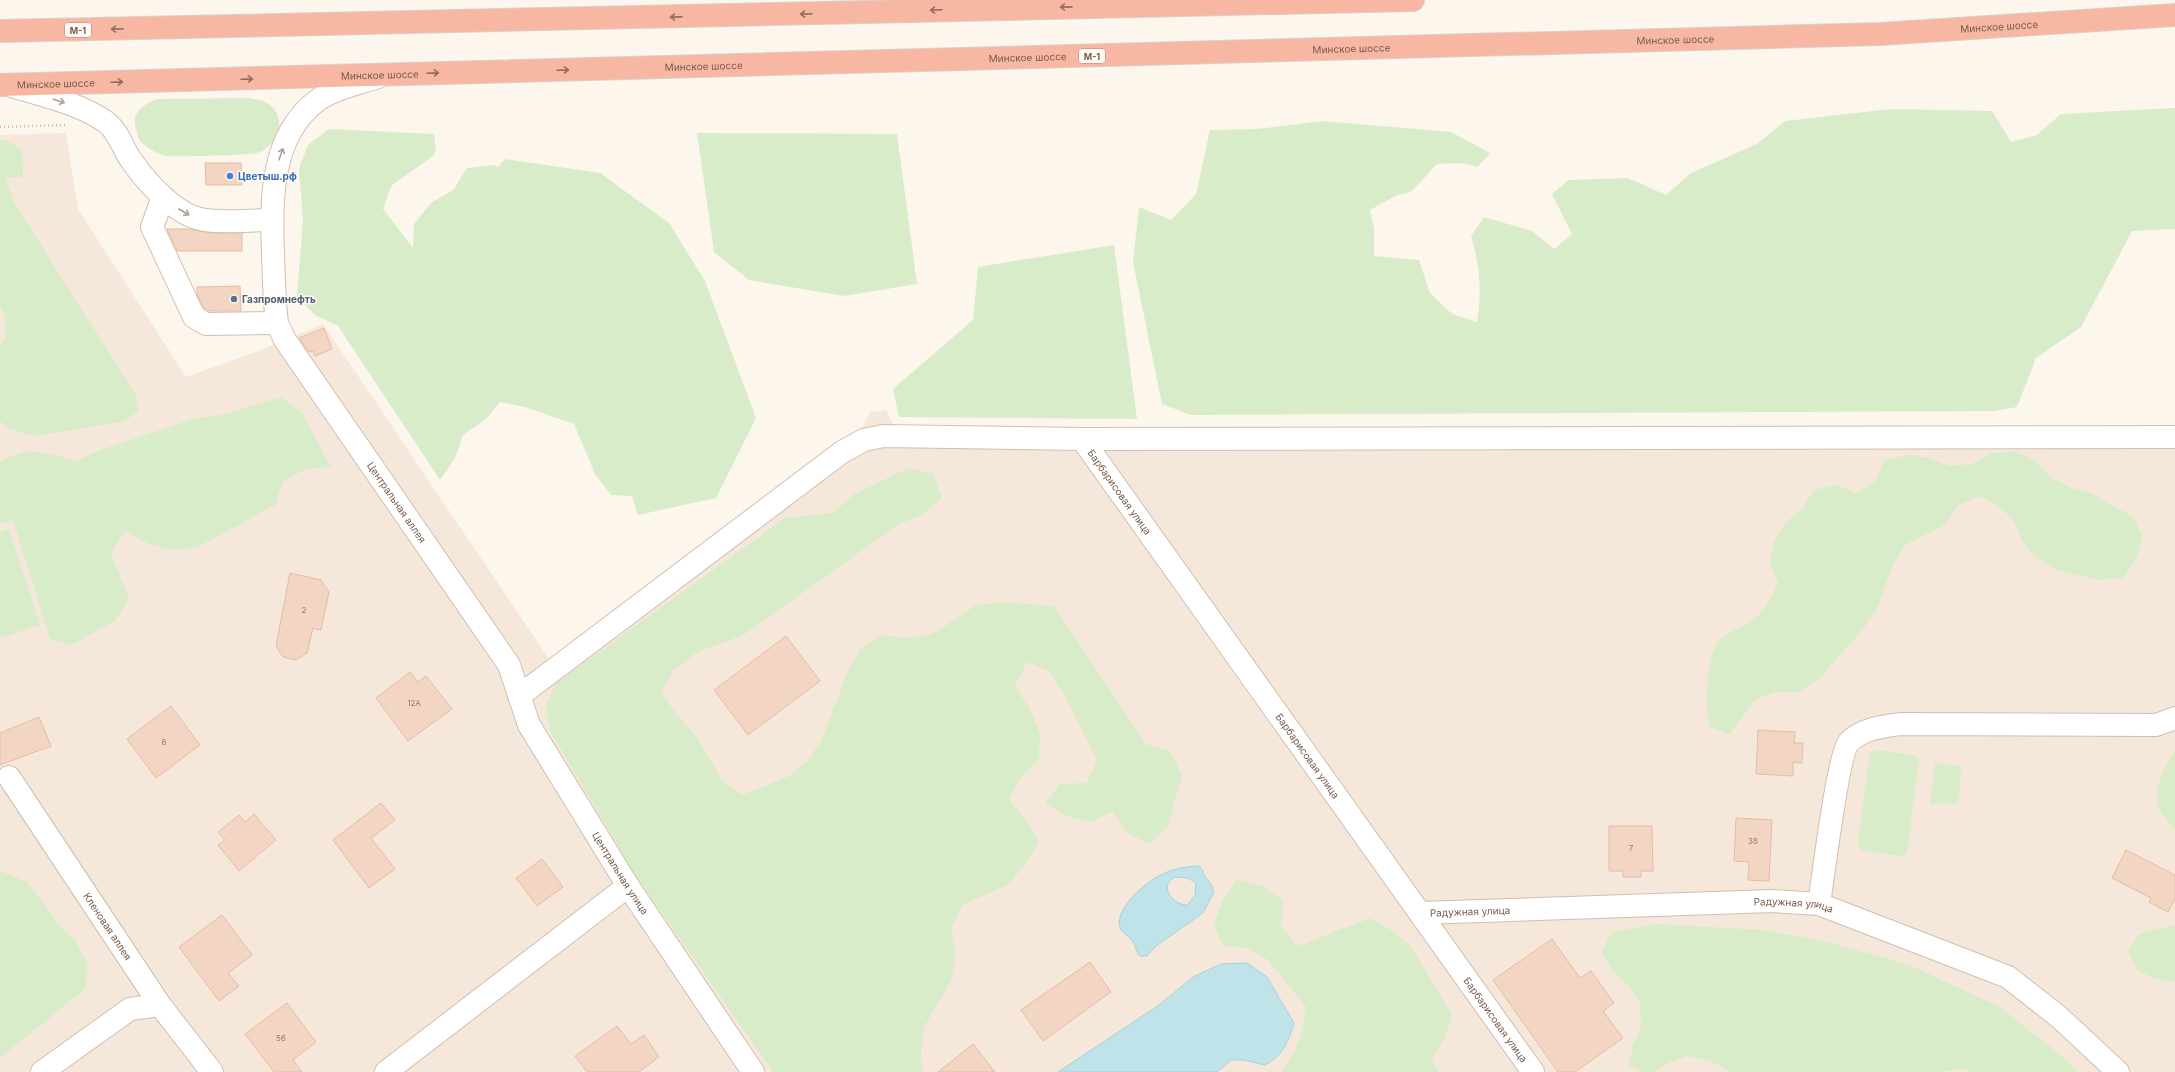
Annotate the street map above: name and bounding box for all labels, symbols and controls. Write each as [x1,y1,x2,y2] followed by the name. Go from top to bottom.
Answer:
[1060,3,1073,11] one-way arrow
[930,6,943,14] one-way arrow
[800,10,813,18] one-way arrow
[670,14,683,21] one-way arrow
[1960,18,2039,35] street label: Минское шоссе
[65,23,91,37] road number: М-1
[111,25,124,33] one-way arrow
[1636,32,1715,47] street label: Минское шоссе
[1312,41,1391,55] street label: Минское шоссе
[1079,49,1105,63] road number: М-1
[988,50,1067,64] street label: Минское шоссе
[665,59,743,73] street label: Минское шоссе
[556,66,569,74] one-way arrow
[341,68,419,82] street label: Минское шоссе
[426,70,439,77] one-way arrow
[240,75,253,82] one-way arrow
[17,76,95,91] street label: Минское шоссе
[110,78,123,86] one-way arrow
[53,97,65,105] one-way arrow
[278,147,285,160] one-way arrow
[238,170,297,182] place label: Цветыш.рф
[225,171,235,181] marker: Цветыш.рф
[178,208,190,216] one-way arrow
[242,293,316,305] place label: Газпромнефть
[229,294,239,304] marker: Газпромнефть
[1085,447,1154,537] street label: Барбарисовая улица
[365,460,429,545] street label: Центральная аллея
[302,605,307,615] house number: 2
[407,698,421,708] house number: 12А
[1273,711,1342,801] street label: Барбарисовая улица
[162,737,167,747] house number: 6
[590,830,651,917] street label: Центральная улица
[1748,836,1758,846] house number: 38
[1629,843,1634,853] house number: 7
[81,890,134,962] street label: Кленовая аллея
[1753,895,1835,915] street label: Радужная улица
[1430,904,1510,919] street label: Радужная улица
[1461,975,1530,1065] street label: Барбарисовая улица
[276,1033,286,1043] house number: 56

